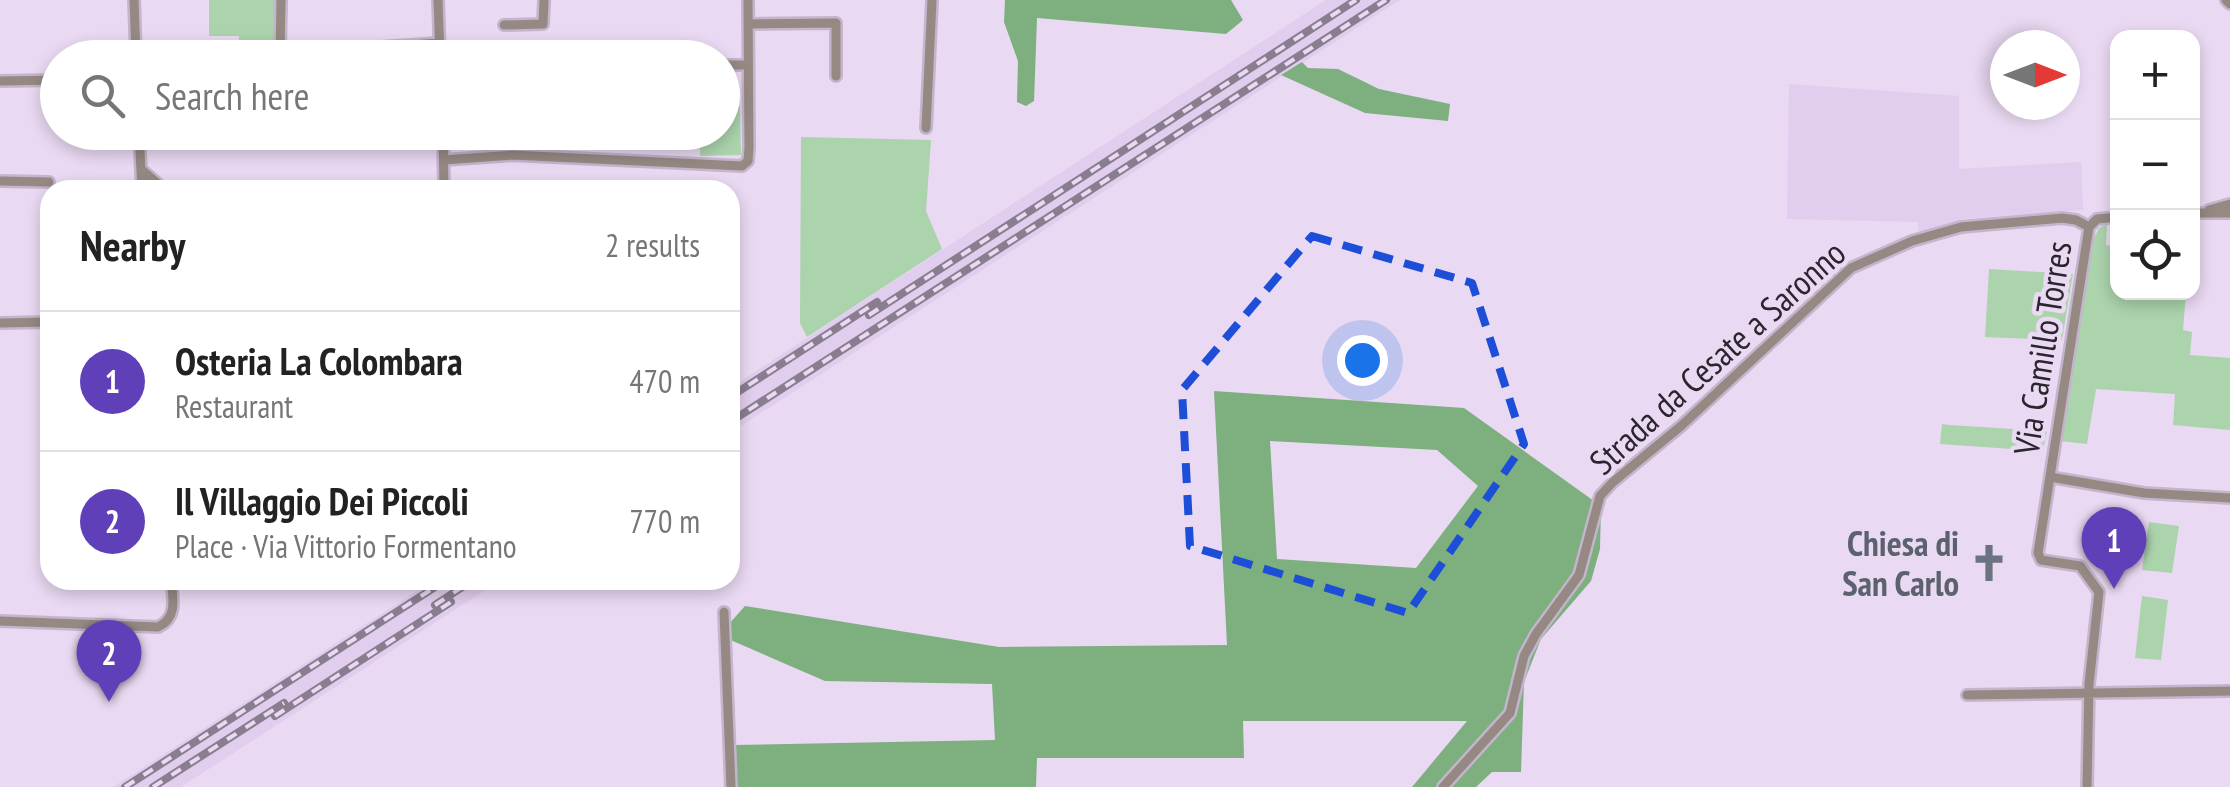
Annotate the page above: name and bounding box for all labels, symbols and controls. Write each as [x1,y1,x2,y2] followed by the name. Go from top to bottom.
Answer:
[1990,30,2080,120] north arrow
[2110,30,2200,300] map controls
[2110,30,2200,120] button: +
[40,40,740,150] search box
[75,68,130,123] icon: search
[155,71,309,120] text: Search here
[2110,120,2200,210] button: −
[2110,210,2200,300] button: locate
[80,218,185,273] text: Nearby
[605,224,700,266] text: 2 results
[1579,230,1855,484] street label: Strada da Cesate a Saronno
[2002,238,2082,459] street label: Via Camillo Torres
[1337,335,1388,386] your location
[175,336,463,385] text: Osteria La Colombara
[105,360,120,402] text: 1
[629,360,700,402] text: 470 m
[175,385,293,427] text: Restaurant
[175,476,469,525] text: Il Villaggio Dei Piccoli
[105,500,120,542] text: 2
[629,500,700,542] text: 770 m
[2082,506,2146,589] pin: 1
[1842,520,1959,606] place label: Chiesa di San Carlo
[175,525,517,567] text: Place · Via Vittorio Formentano
[1968,542,2010,584] church icon: Chiesa di San Carlo
[76,620,142,702] pin: 2

